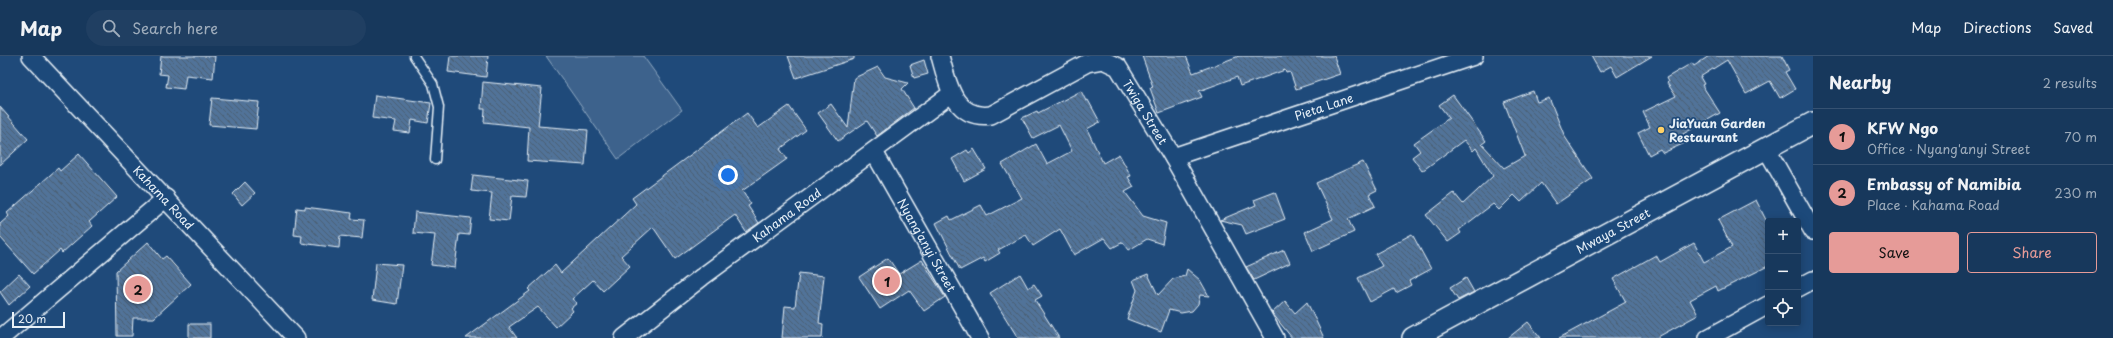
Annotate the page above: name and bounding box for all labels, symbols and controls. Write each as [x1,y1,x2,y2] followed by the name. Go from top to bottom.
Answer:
[86,10,366,46] search box
[20,14,62,42] text: Map
[132,16,218,39] text: Search here
[100,17,122,39] icon: search
[1911,17,1941,38] text: Map
[1963,17,2031,38] text: Directions
[2053,17,2093,38] text: Saved
[1829,69,1891,95] text: Nearby
[2043,73,2097,92] text: 2 results
[1119,76,1172,148] street label: Twiga Street
[1292,88,1356,125] street label: Pieta Lane
[1669,114,1765,146] place label: JiaYuan Garden Restaurant
[1867,116,1938,139] text: KFW Ngo
[1656,125,1666,135] marker: JiaYuan Garden Restaurant
[1839,127,1845,146] text: 1
[2064,127,2097,146] text: 70 m
[1867,139,2030,158] text: Office · Nyang'anyi Street
[129,162,198,233] street label: Kahama Road
[718,165,738,185] your location
[1867,172,2021,195] text: Embassy of Namibia
[748,183,825,246] street label: Kahama Road
[1837,183,1847,202] text: 2
[2055,183,2097,202] text: 230 m
[893,195,961,295] street label: Nyang'anyi Street
[1867,195,2000,214] text: Place · Kahama Road
[1573,203,1653,258] street label: Mwaya Street
[1765,218,1801,326] map controls
[1765,218,1801,254] button: +
[1829,232,1959,273] button: Save
[1967,232,2097,273] button: Share
[1765,254,1801,290] button: −
[874,266,900,296] pin: 1
[125,274,151,304] pin: 2
[1765,290,1801,326] button: locate
[12,310,65,329] scale bar
[18,310,46,327] text: 20 m

